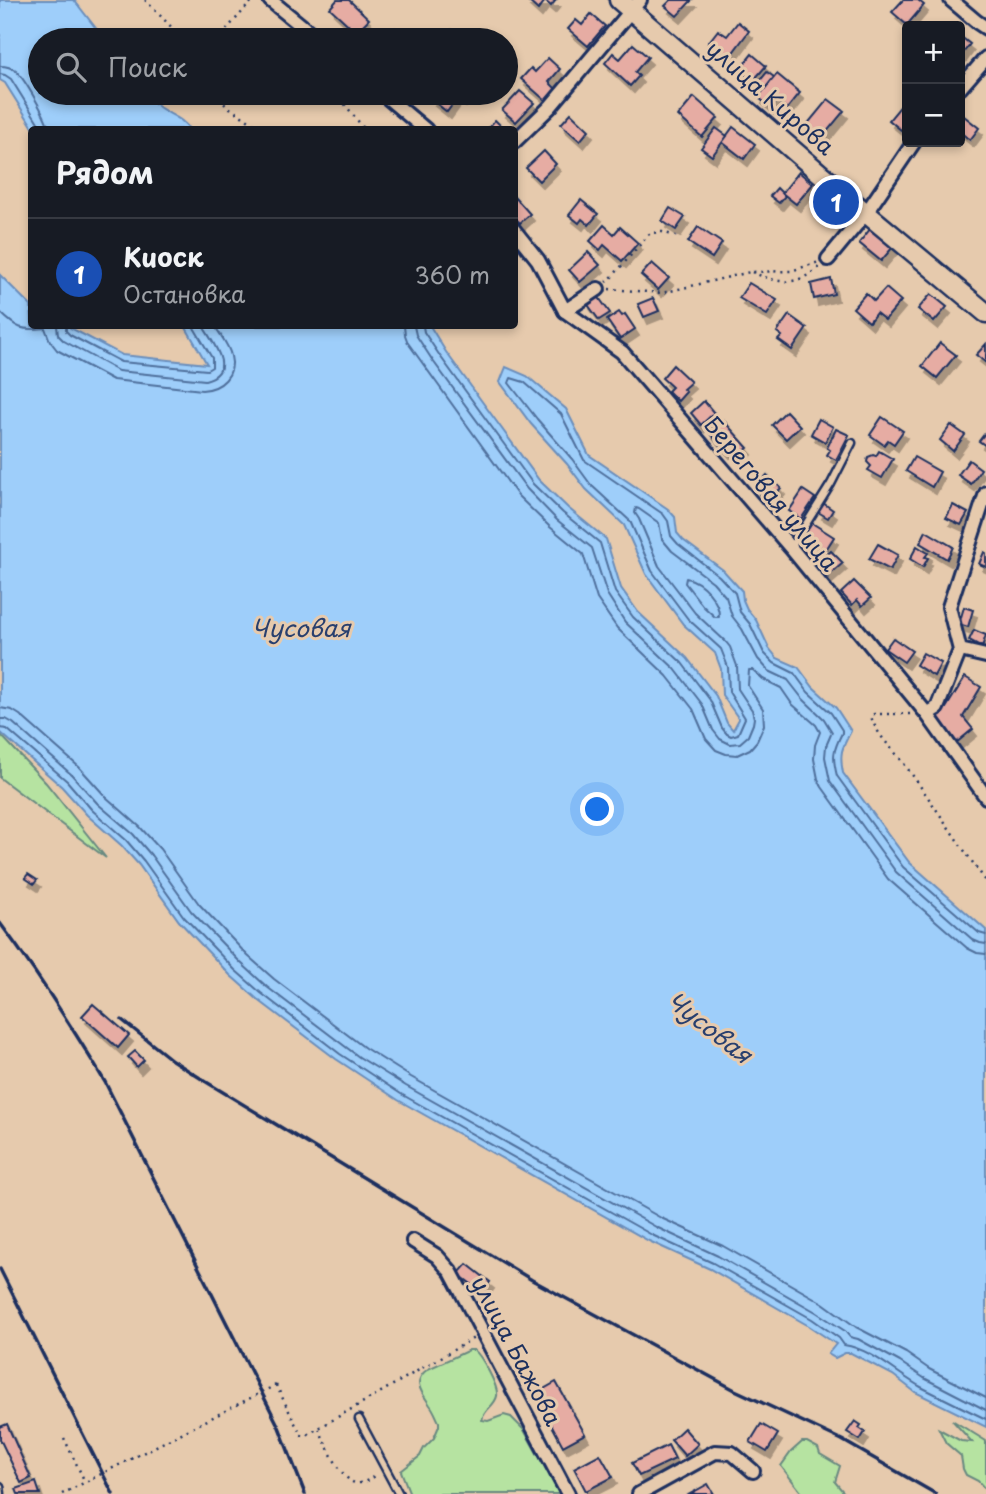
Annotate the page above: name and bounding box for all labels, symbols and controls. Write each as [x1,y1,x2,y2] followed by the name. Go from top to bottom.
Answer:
[902,21,965,147] map controls
[902,21,965,84] button: +
[28,28,518,105] search box
[699,31,843,163] street label: улица Кирова
[108,47,187,86] text: Поиск
[52,48,90,86] icon: search
[902,84,965,147] button: −
[56,149,154,194] text: Рядом
[813,176,859,228] pin: 1
[123,237,203,276] text: Киоск
[74,257,85,292] text: 1
[415,257,490,292] text: 360 m
[123,276,245,311] text: Остановка
[697,408,848,579] street label: Береговая улица
[251,609,353,645] water label: Чусовая
[580,792,614,826] your location
[660,982,762,1072] water label: Чусовая
[463,1269,572,1432] street label: улица Бажова

